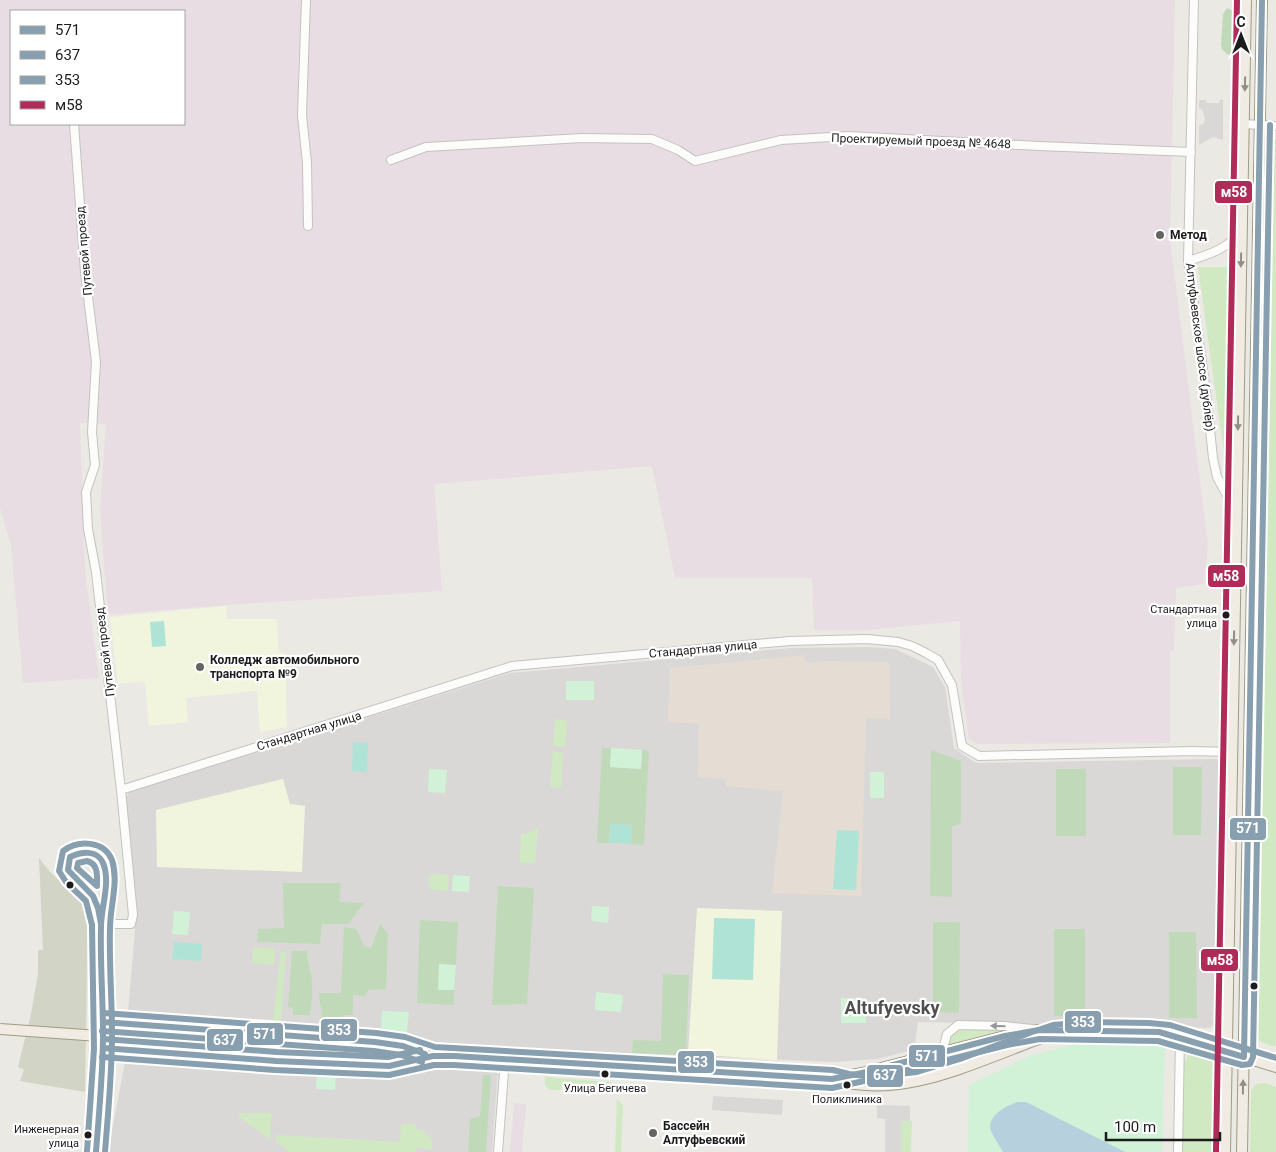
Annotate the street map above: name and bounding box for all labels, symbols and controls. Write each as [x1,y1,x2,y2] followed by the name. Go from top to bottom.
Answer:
[10,10,185,125] legend
[1216,10,1266,60] north arrow
[1236,14,1246,30] text: С
[55,21,80,39] text: 571
[55,46,80,64] text: 637
[55,71,80,89] text: 353
[1241,76,1249,92] one-way arrow
[55,96,83,114] text: м58
[831,131,1011,151] street label: Проектируемый проезд № 4648
[1214,180,1253,204] line badge: м58
[1221,184,1247,200] text: м58
[73,206,95,296] street label: Путевой проезд
[1170,228,1207,242] place label: Метод
[1154,229,1166,241] marker: Метод
[1237,252,1245,268] one-way arrow
[1183,262,1217,432] street label: Алтуфьевское шоссе (дублёр)
[1234,415,1242,431] one-way arrow
[1207,564,1246,588] line badge: м58
[1213,568,1239,584] text: м58
[1150,603,1217,630] place label: Стандартная улица
[93,607,117,697] street label: Путевой проезд
[1221,610,1231,620] marker: Стандартная улица
[1230,630,1238,646] one-way arrow
[648,637,758,661] street label: Стандартная улица
[210,653,359,681] place label: Колледж автомобильного транспорта №9
[194,661,206,673] marker: Колледж автомобильного транспорта №9
[255,708,363,754] street label: Стандартная улица
[1229,817,1267,841] line badge: 571
[1236,820,1260,836] text: 571
[65,880,75,890] unlabelled marker
[1200,948,1239,972] line badge: м58
[1207,952,1233,968] text: м58
[1249,981,1259,991] unlabelled marker
[844,997,940,1018] district label: Altufyevsky
[1064,1010,1102,1034] line badge: 353
[1071,1014,1095,1030] text: 353
[320,1018,358,1042] line badge: 353
[246,1022,284,1046] line badge: 571
[327,1022,351,1038] text: 353
[990,1022,1006,1030] one-way arrow
[253,1026,277,1042] text: 571
[206,1028,244,1052] line badge: 637
[213,1032,237,1048] text: 637
[908,1044,946,1068] line badge: 571
[915,1048,939,1064] text: 571
[677,1050,715,1074] line badge: 353
[684,1054,708,1070] text: 353
[866,1064,904,1088] line badge: 637
[873,1067,897,1083] text: 637
[600,1069,610,1079] marker: Улица Бегичева
[1239,1079,1247,1095] one-way arrow
[842,1080,852,1090] marker: Поликлиника
[564,1082,646,1095] place label: Улица Бегичева
[812,1093,882,1106] place label: Поликлиника
[1106,1110,1220,1142] scale bar
[1114,1118,1156,1136] text: 100 m
[663,1119,746,1147] place label: Бассейн Алтуфьевский
[14,1123,79,1150] place label: Инженерная улица
[647,1127,659,1139] marker: Бассейн Алтуфьевский
[83,1130,93,1140] marker: Инженерная улица

